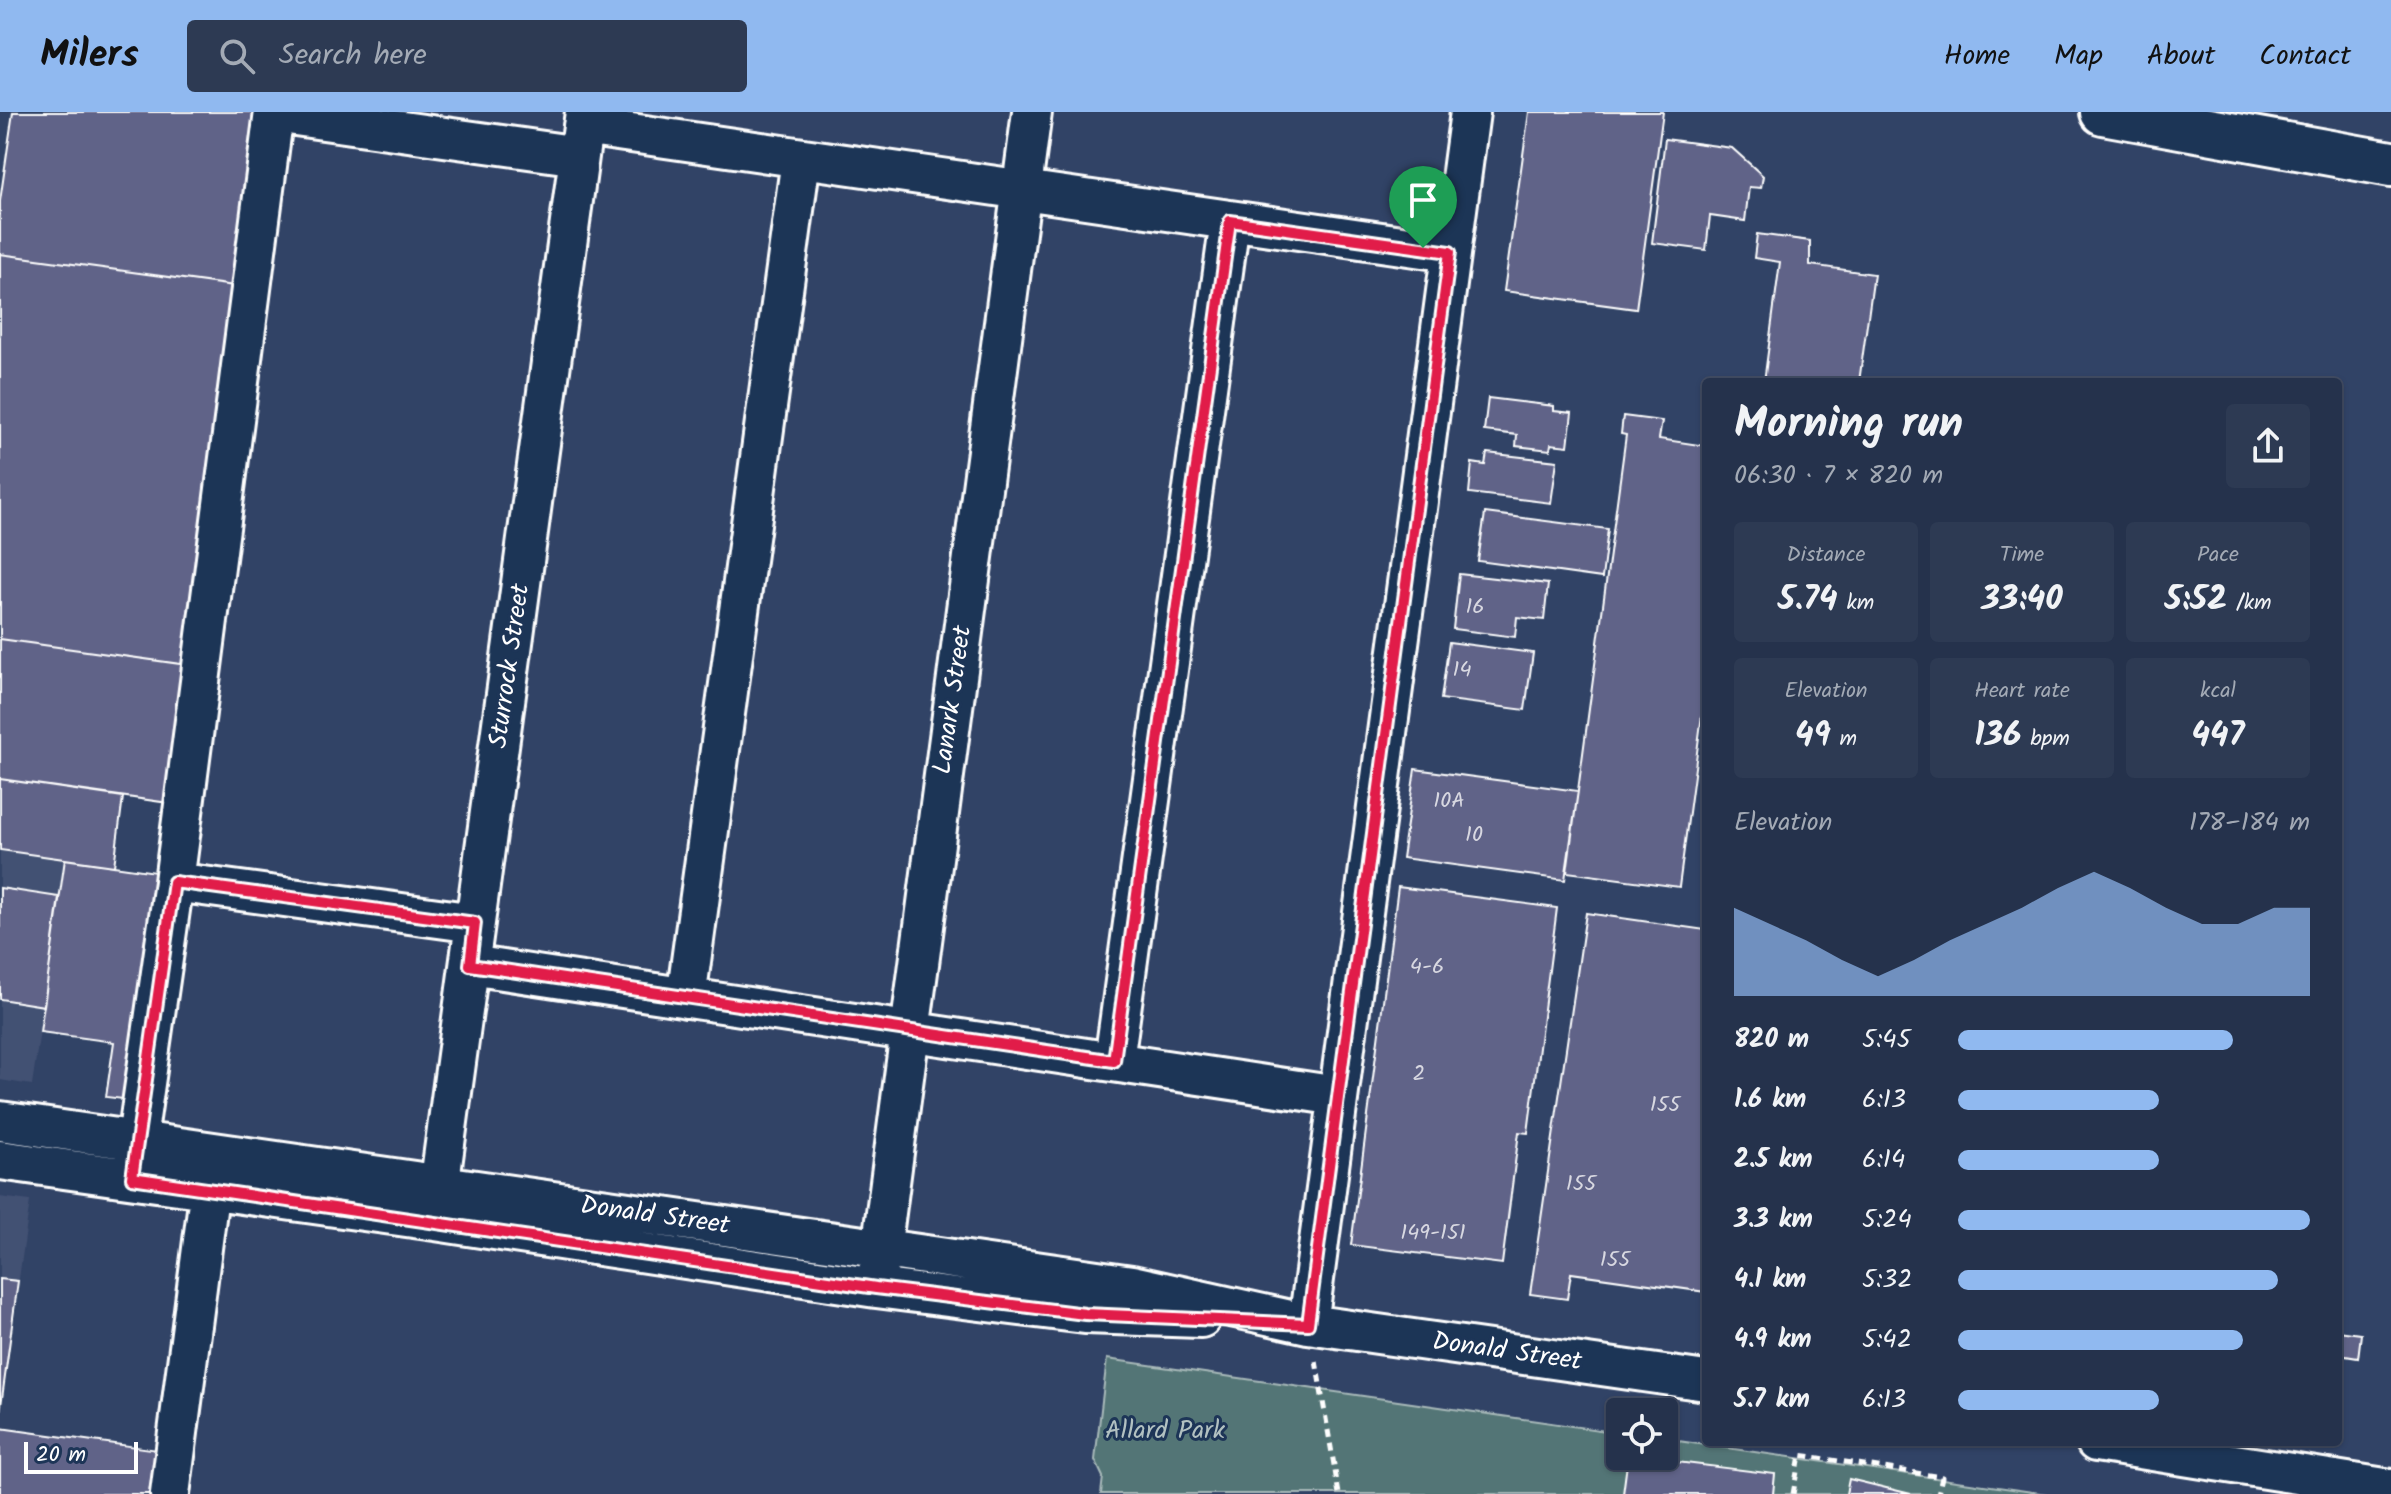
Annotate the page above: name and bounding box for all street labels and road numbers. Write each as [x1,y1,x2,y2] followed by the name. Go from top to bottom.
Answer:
[478,580,542,751] street label: Sturrock Street
[922,622,984,777] street label: Lanark Street
[578,1185,733,1247] street label: Donald Street
[1430,1321,1585,1383] street label: Donald Street

